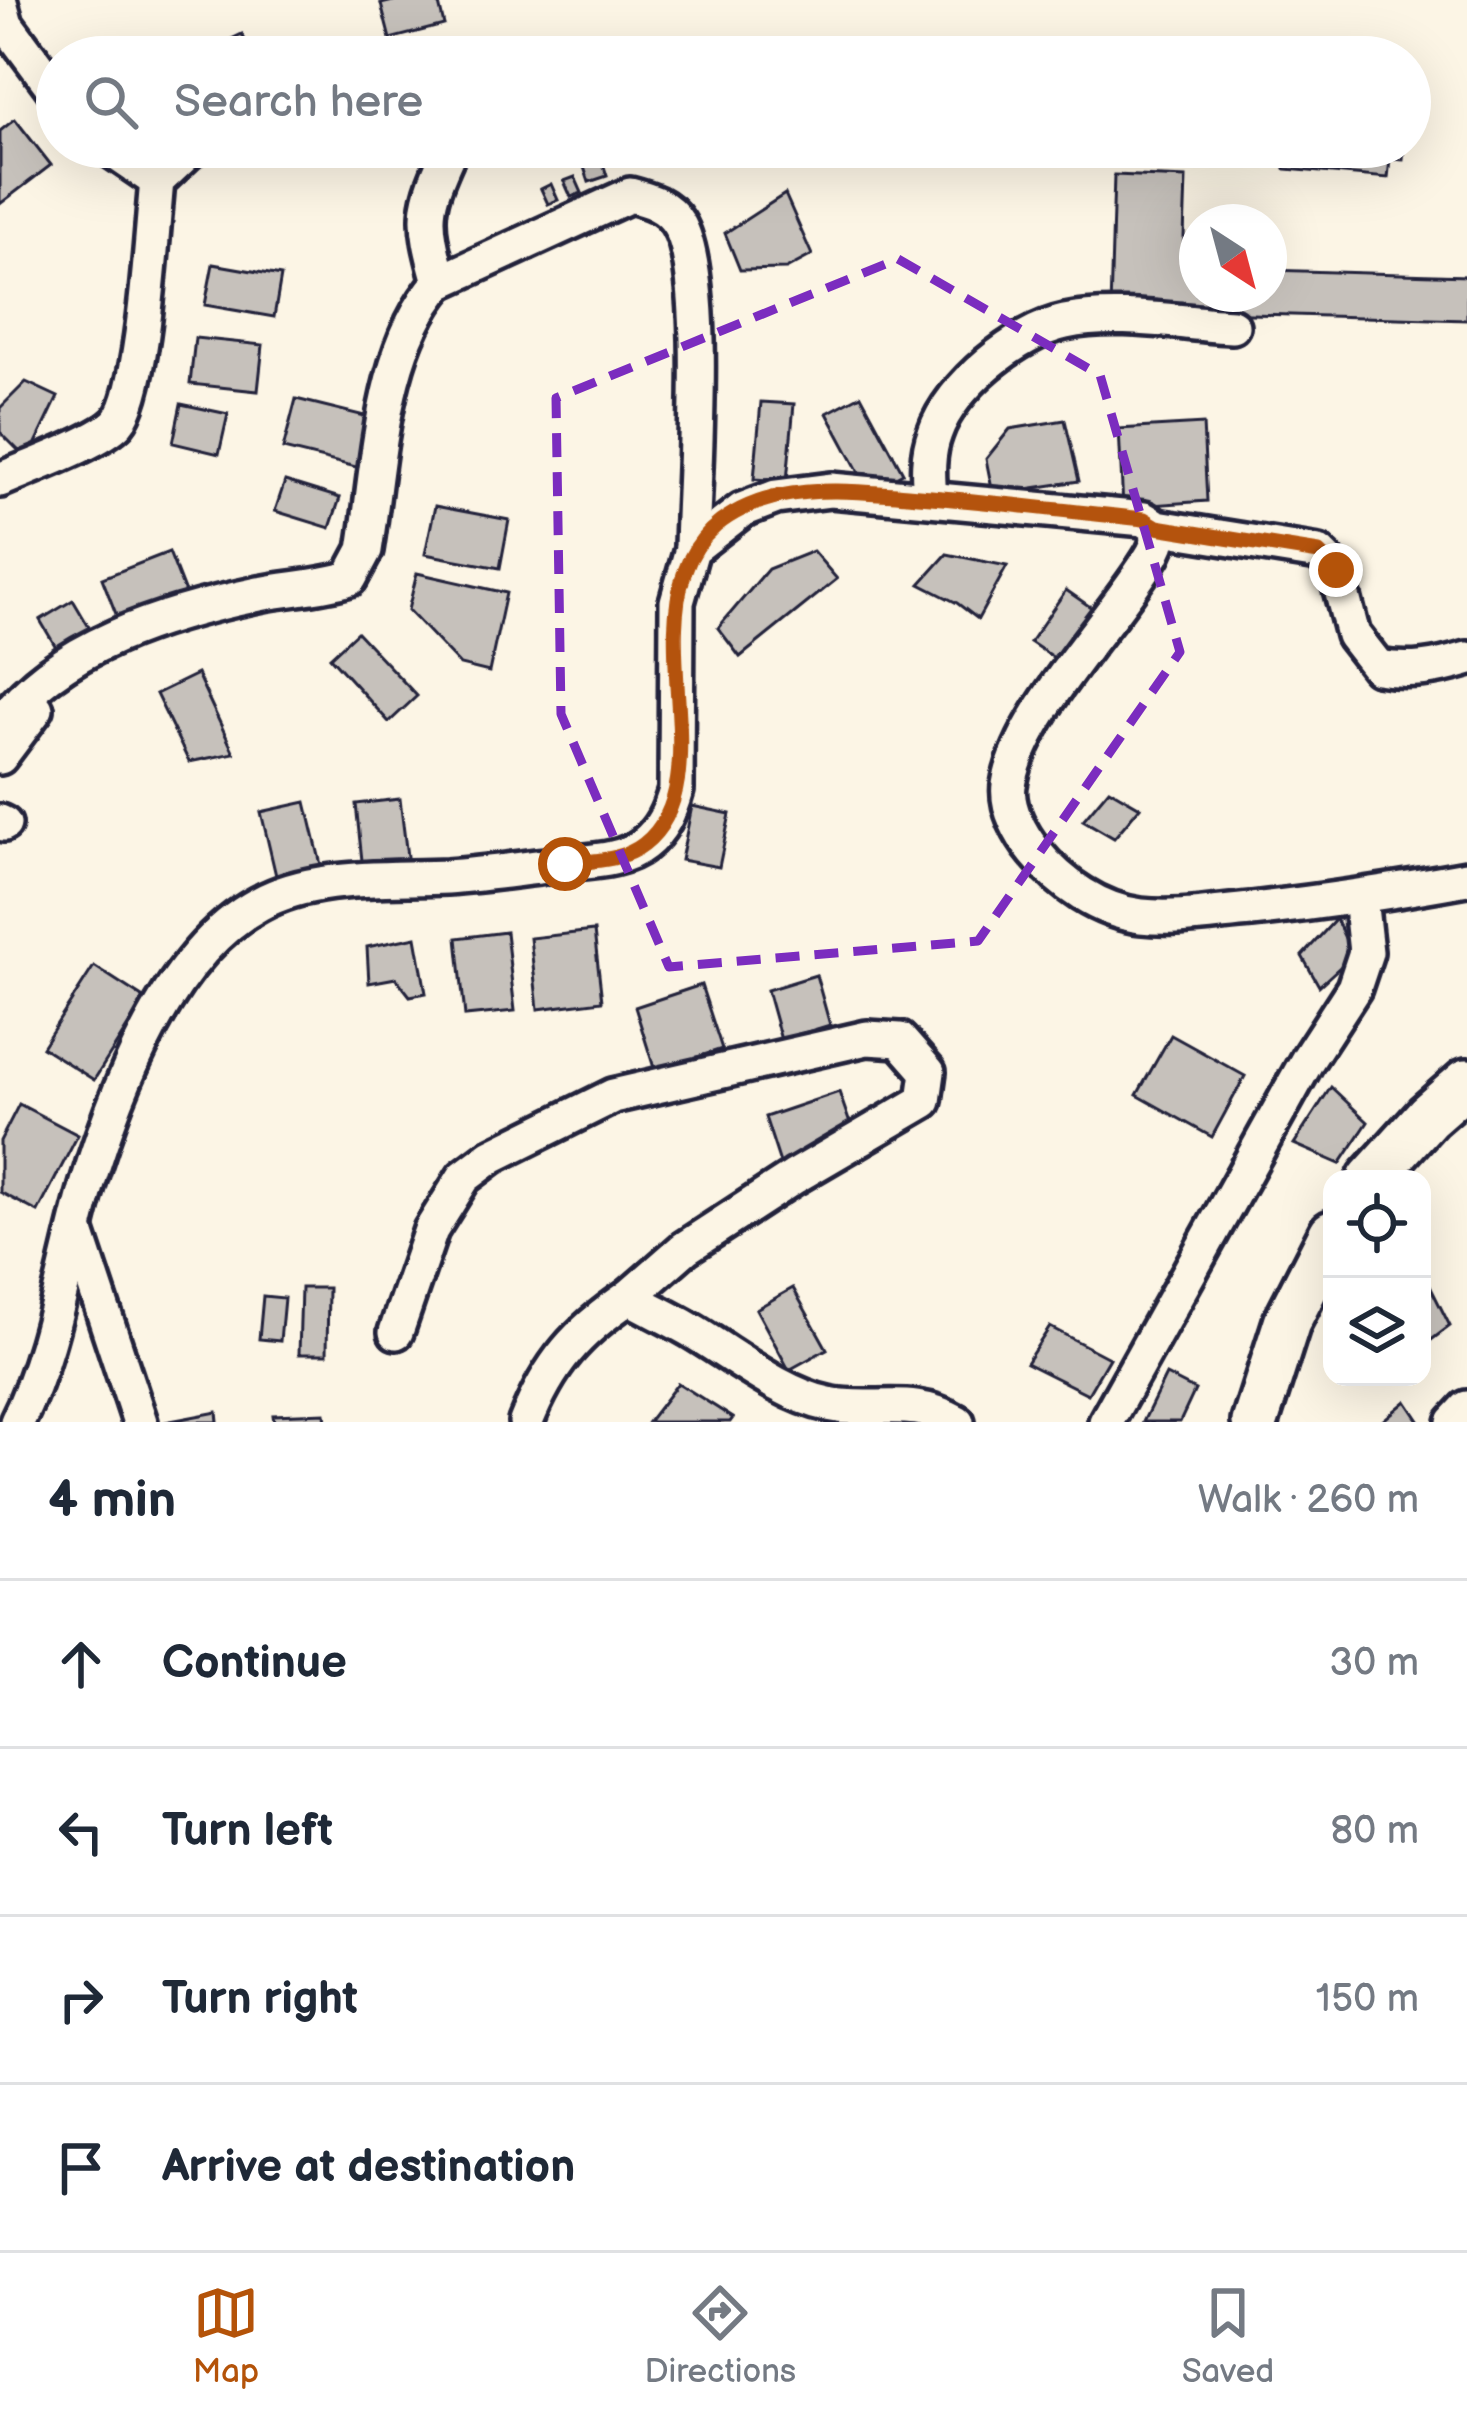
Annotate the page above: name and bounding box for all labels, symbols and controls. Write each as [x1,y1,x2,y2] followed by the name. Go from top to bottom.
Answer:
[36,36,1431,168] search box
[78,69,144,135] icon: search
[174,75,423,130] text: Search here
[1179,204,1287,312] north arrow
[1309,543,1363,597] route end
[538,837,592,891] route start
[1323,1170,1431,1386] map controls
[1323,1170,1431,1278] button: locate
[1323,1278,1431,1386] button: layers
[48,1470,176,1531] text: 4 min
[1198,1477,1419,1524] text: Walk · 260 m
[48,1631,114,1697] icon: ahead
[162,1636,347,1691] text: Continue
[1329,1640,1419,1687] text: 30 m
[48,1799,114,1865] icon: left
[162,1804,333,1859] text: Turn left
[1331,1808,1419,1855] text: 80 m
[48,1967,114,2033] icon: right
[162,1972,358,2027] text: Turn right
[1316,1976,1419,2023] text: 150 m
[48,2135,114,2201] icon: arrive
[162,2140,575,2195] text: Arrive at destination
[193,2280,259,2392] tab: Map
[644,2280,796,2392] tab: Directions
[1182,2280,1274,2392] tab: Saved

